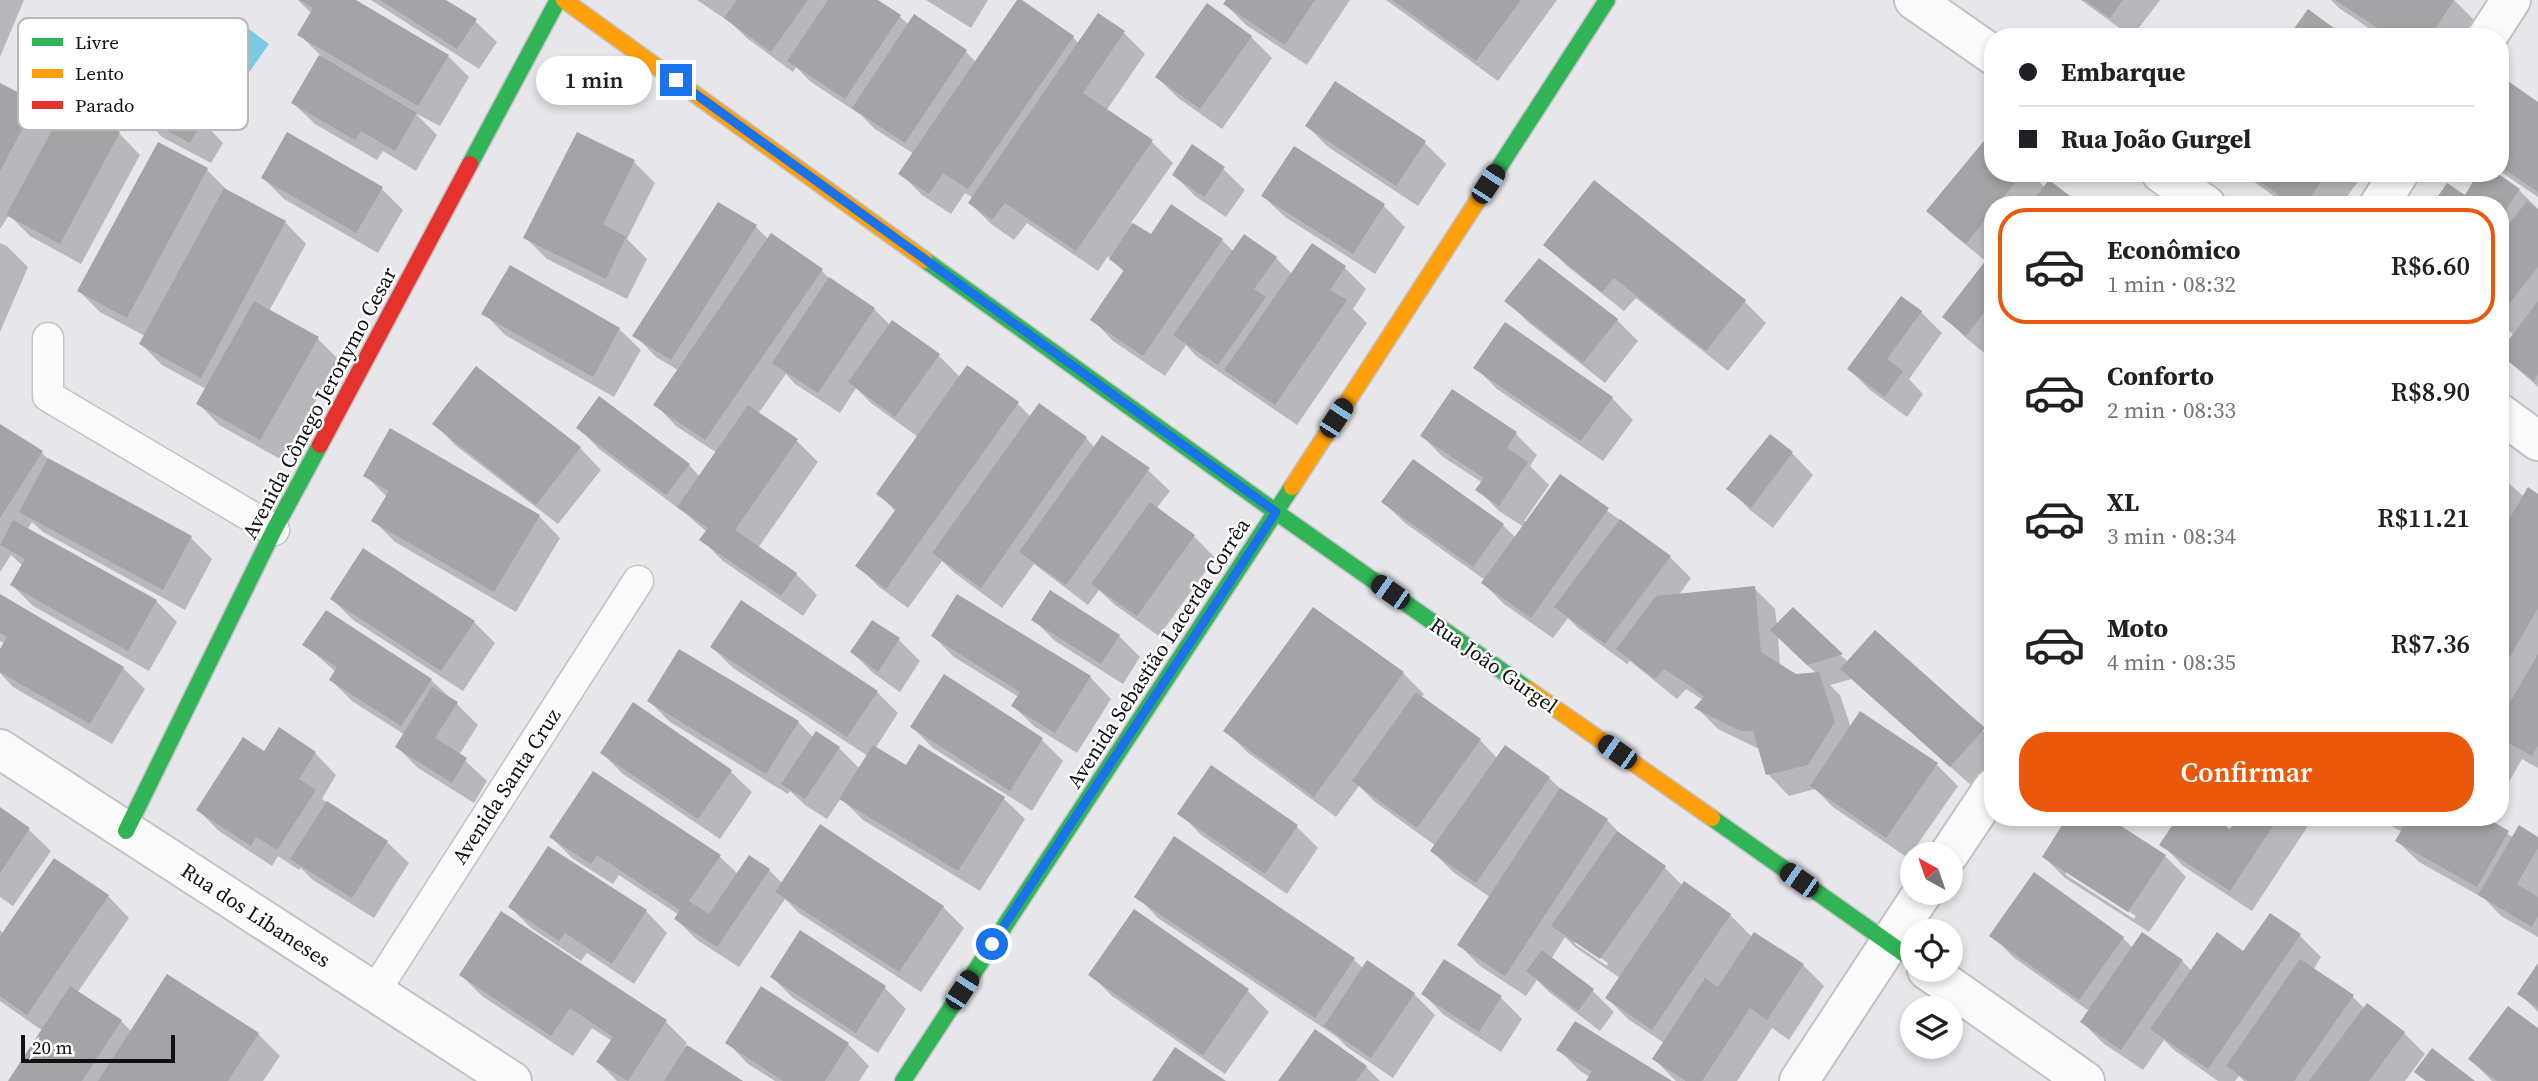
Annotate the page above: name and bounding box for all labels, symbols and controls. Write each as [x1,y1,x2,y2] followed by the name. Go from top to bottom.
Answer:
[18,18,248,130] legend
[75,29,119,55] text: Livre
[2061,54,2185,90] text: Embarque
[536,56,652,104] callout: 1 min
[75,60,124,86] text: Lento
[564,64,624,96] text: 1 min
[660,64,692,96] route end
[75,92,134,118] text: Parado
[2061,121,2251,157] text: Rua João Gurgel
[1468,161,1509,207] car
[2107,232,2240,268] text: Econômico
[2023,235,2086,298] icon: car
[2391,248,2470,284] text: R$6.60
[235,262,403,544] street label: Avenida Cônego Jeronymo Cesar
[2107,268,2236,300] text: 1 min · 08:32
[2107,358,2214,394] text: Conforto
[2023,361,2086,424] icon: car
[2391,374,2470,410] text: R$8.90
[2107,394,2236,426] text: 2 min · 08:33
[1316,395,1357,441] car
[2107,484,2139,520] text: XL
[2023,487,2086,550] icon: car
[2377,500,2470,536] text: R$11.21
[1060,512,1257,794] street label: Avenida Sebastião Lacerda Corrêa
[2107,520,2236,552] text: 3 min · 08:34
[1367,571,1414,613] car
[1424,610,1564,720] street label: Rua João Gurgel
[2107,610,2168,646] text: Moto
[2023,613,2086,676] icon: car
[2391,626,2470,662] text: R$7.36
[2107,646,2236,678] text: 4 min · 08:35
[445,702,567,869] street label: Avenida Santa Cruz
[1594,731,1641,773] car
[2019,732,2474,812] button: Confirmar
[1900,842,1964,905] north arrow
[1900,842,1963,1059] map controls
[176,856,336,974] street label: Rua dos Libaneses
[1776,859,1823,901] car
[1900,919,1963,982] button: locate
[976,928,1008,960] route start
[942,967,983,1013] car
[1900,996,1963,1059] button: layers
[21,1032,175,1064] scale bar
[32,1034,73,1060] text: 20 m

